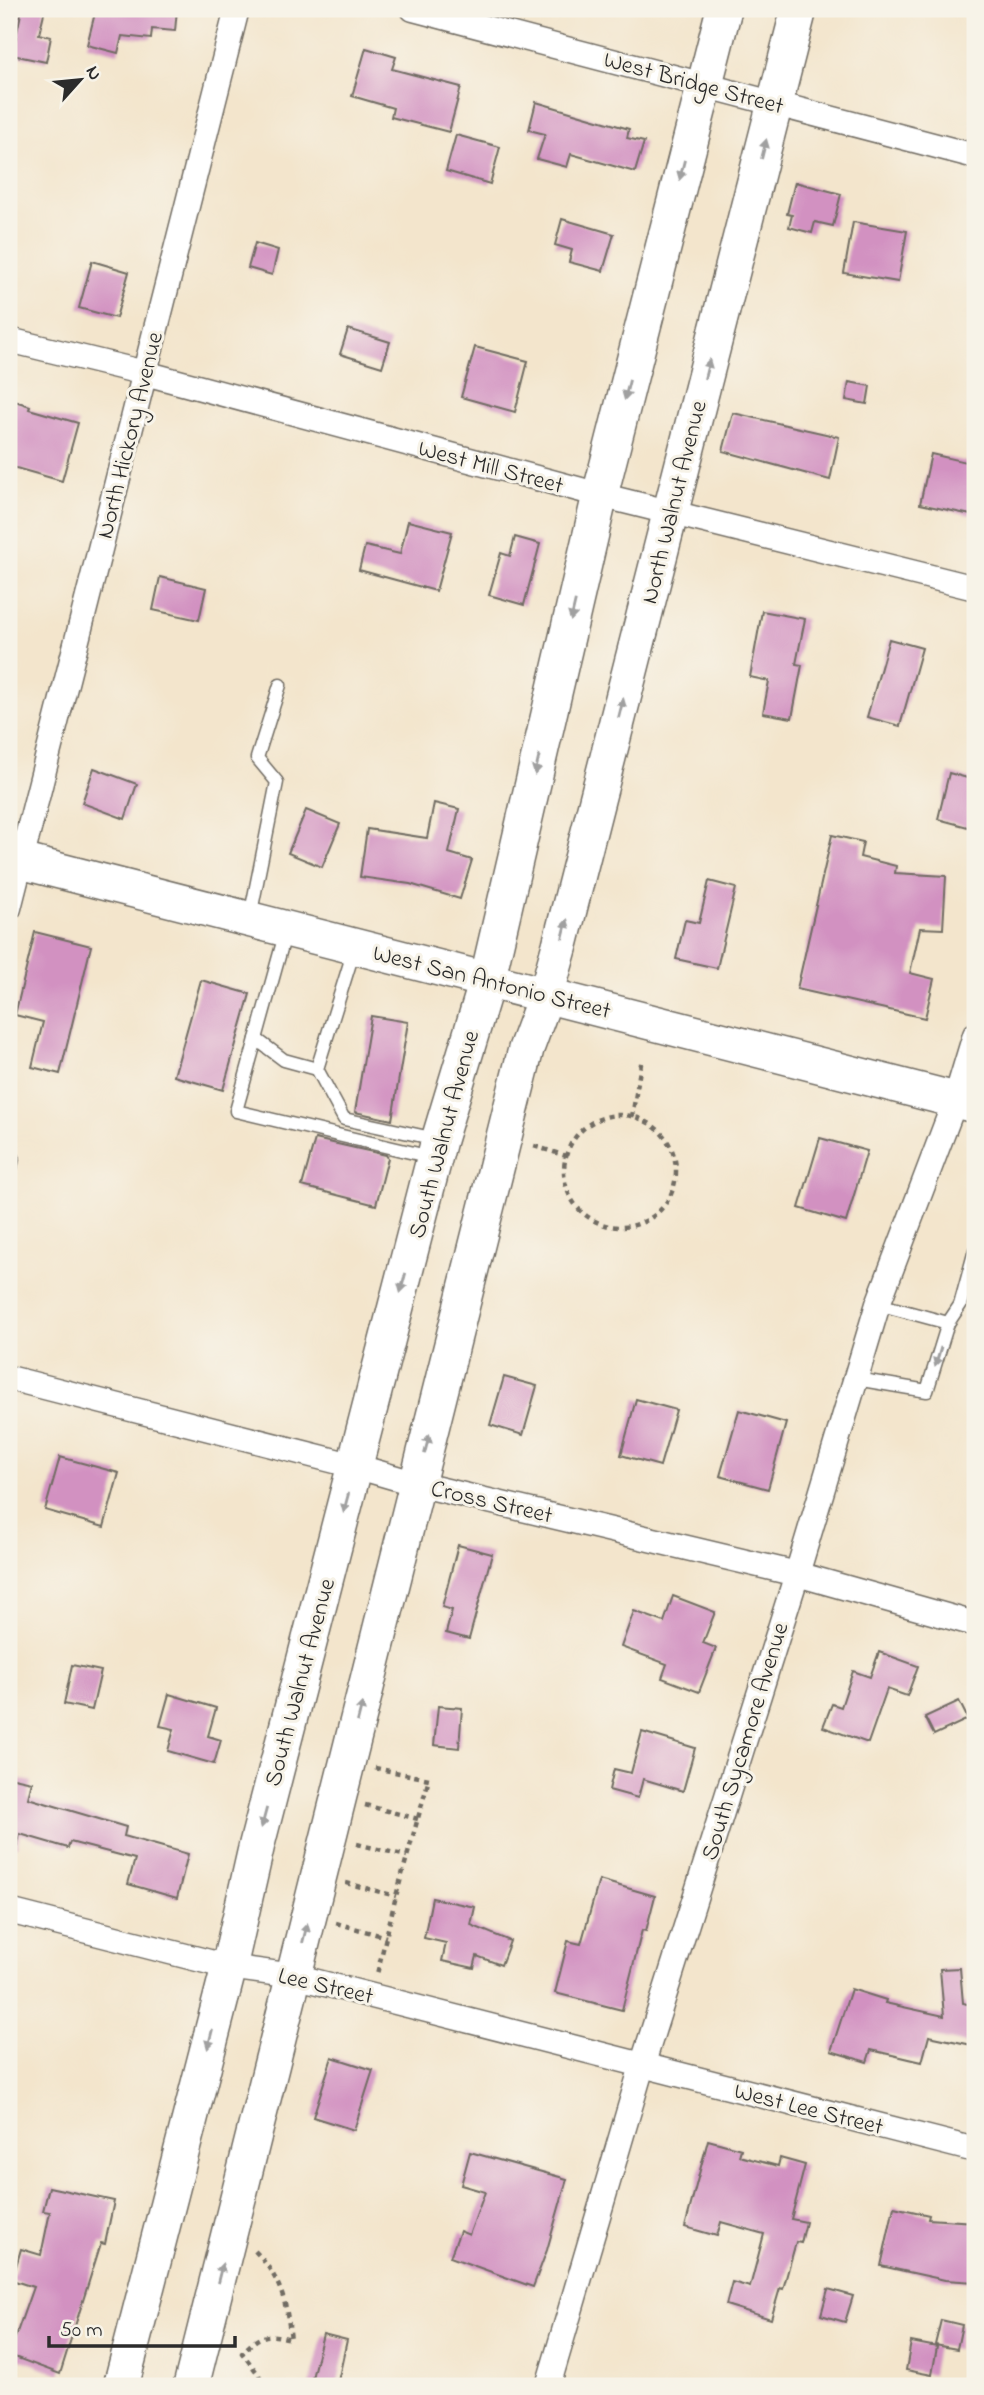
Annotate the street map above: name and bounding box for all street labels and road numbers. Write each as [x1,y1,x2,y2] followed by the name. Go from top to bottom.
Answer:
[599,44,787,125] street label: West Bridge Street
[89,328,175,543] street label: North Hickory Avenue
[633,397,718,608] street label: North Walnut Avenue
[414,432,567,505] street label: West Mill Street
[369,937,614,1030] street label: West San Antonio Street
[401,1027,490,1242] street label: South Walnut Avenue
[427,1472,556,1534] street label: Cross Street
[257,1575,346,1790] street label: South Walnut Avenue
[694,1618,800,1865] street label: South Sycamore Avenue
[274,1959,377,2015] street label: Lee Street
[730,2075,887,2146] street label: West Lee Street

